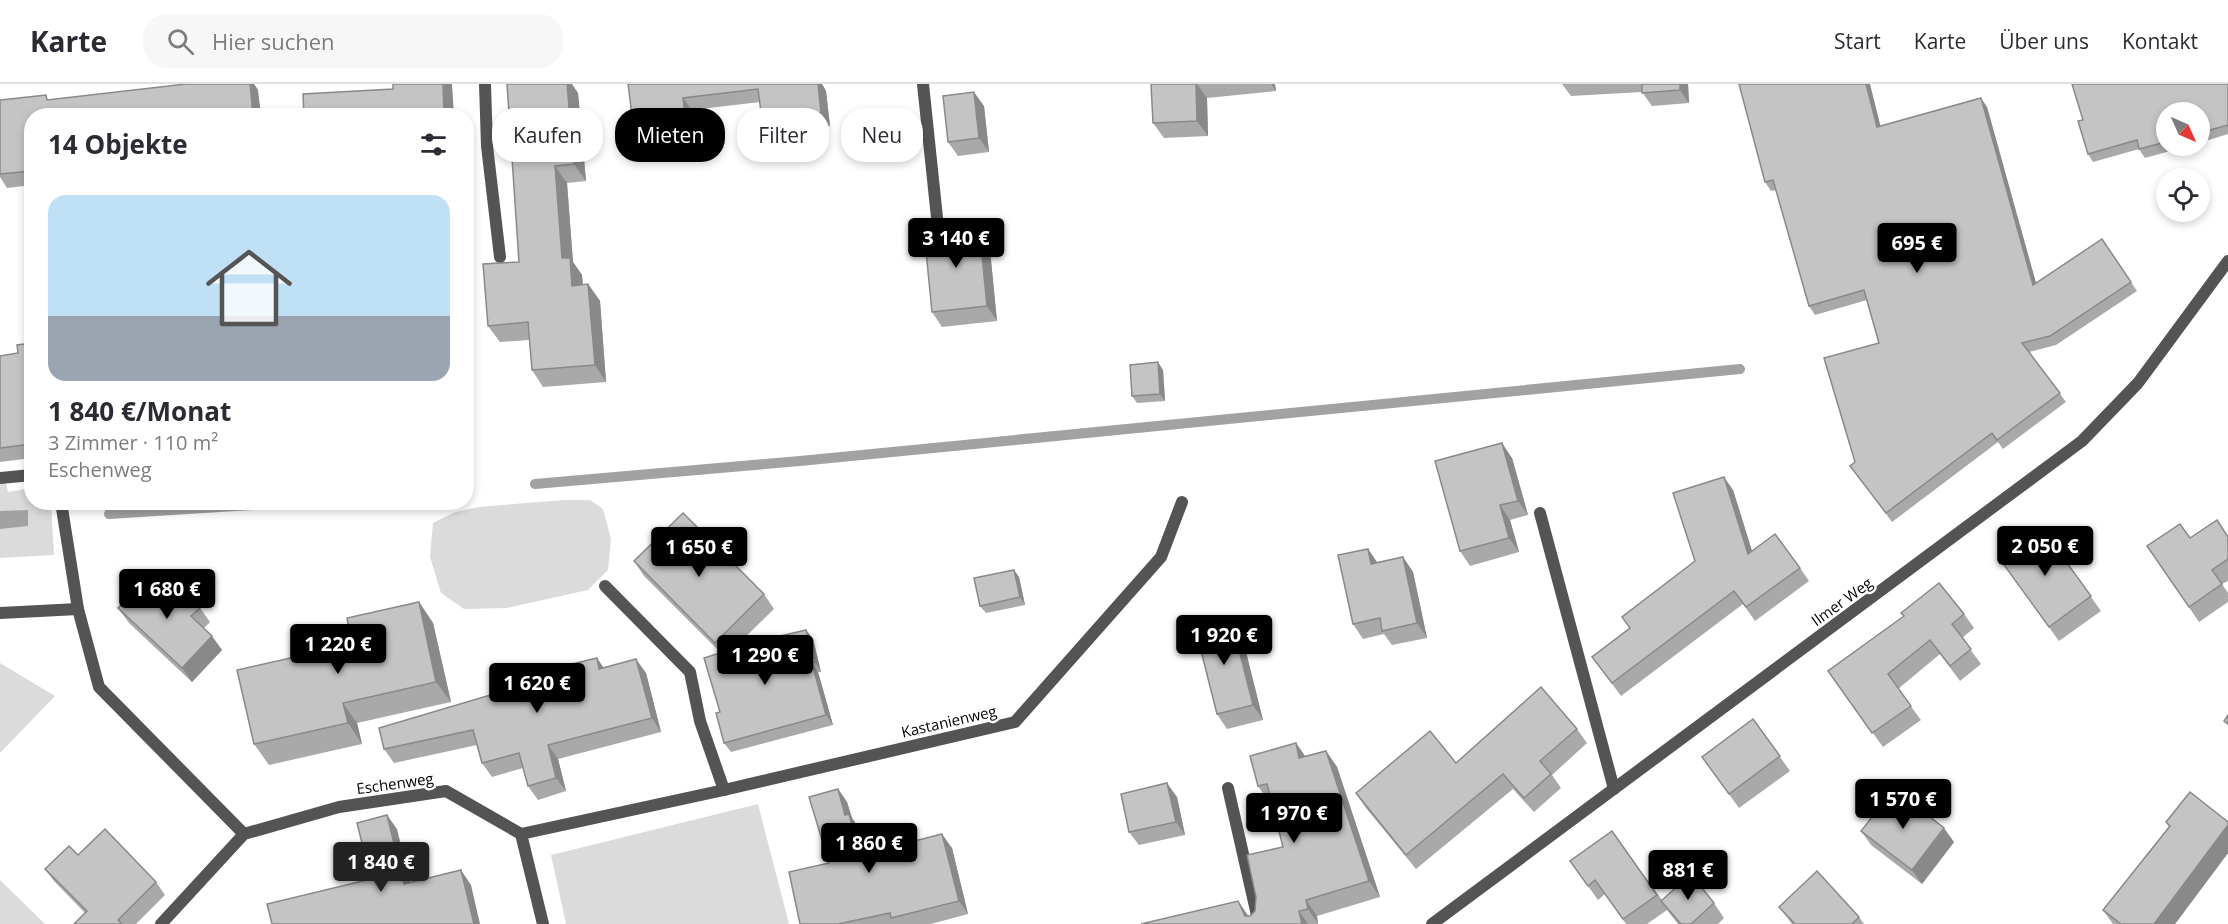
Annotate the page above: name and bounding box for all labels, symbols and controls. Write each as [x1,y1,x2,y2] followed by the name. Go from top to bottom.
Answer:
[143,14,563,68] search box
[30,22,107,60] text: Karte
[164,25,197,58] icon: search
[212,26,335,56] text: Hier suchen
[1834,27,1881,55] text: Start
[1914,27,1966,55] text: Karte
[1999,27,2089,55] text: Über uns
[2122,27,2198,55] text: Kontakt
[2156,102,2210,156] north arrow
[2156,102,2210,222] map controls
[492,108,603,162] chip: Kaufen
[615,108,725,162] chip: Mieten
[737,108,829,162] chip: Filter
[841,108,923,162] chip: Neu
[48,126,188,162] text: 14 Objekte
[417,128,450,161] icon: filters
[2156,168,2210,222] button: locate
[901,218,1011,269] pin: 3 140 €
[1875,223,1959,274] pin: 695 €
[922,224,990,251] text: 3 140 €
[1892,229,1942,256] text: 695 €
[195,234,303,342] icon: home
[48,393,231,429] text: 1 840 €/Monat
[48,429,218,456] text: 3 Zimmer · 110 m²
[48,456,152,483] text: Eschenweg
[1990,526,2100,577] pin: 2 050 €
[644,527,754,578] pin: 1 650 €
[2011,532,2079,559] text: 2 050 €
[665,533,733,560] text: 1 650 €
[112,569,222,620] pin: 1 680 €
[1807,572,1876,630] street label: Ilmer Weg
[133,575,201,602] text: 1 680 €
[1169,615,1279,666] pin: 1 920 €
[1190,621,1258,648] text: 1 920 €
[283,624,393,675] pin: 1 220 €
[304,630,372,657] text: 1 220 €
[710,635,820,686] pin: 1 290 €
[731,641,799,668] text: 1 290 €
[482,663,592,714] pin: 1 620 €
[503,669,571,696] text: 1 620 €
[899,700,998,742] street label: Kastanienweg
[355,768,435,798] street label: Eschenweg
[1848,779,1958,830] pin: 1 570 €
[1869,785,1937,812] text: 1 570 €
[1239,793,1349,844] pin: 1 970 €
[1260,799,1328,826] text: 1 970 €
[814,823,924,874] pin: 1 860 €
[835,829,903,856] text: 1 860 €
[326,842,436,893] pin: 1 840 €
[347,848,415,875] text: 1 840 €
[1646,850,1730,901] pin: 881 €
[1663,856,1713,883] text: 881 €

